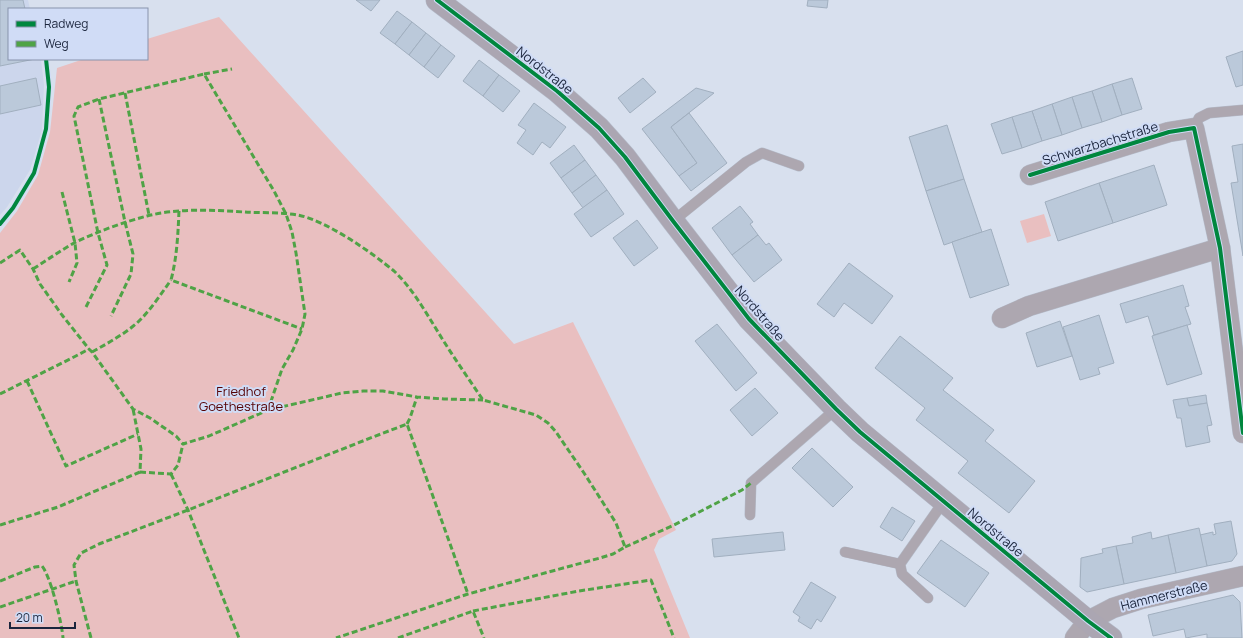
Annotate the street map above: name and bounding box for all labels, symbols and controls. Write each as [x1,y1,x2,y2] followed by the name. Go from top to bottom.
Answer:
[8,8,148,60] legend
[44,15,88,32] text: Radweg
[44,35,69,52] text: Weg
[513,42,578,98] street label: Nordstraße
[1040,117,1160,169] street label: Schwarzbachstraße
[731,281,789,345] street label: Nordstraße
[199,382,283,415] park label: Friedhof Goethestraße
[964,503,1028,561] street label: Nordstraße
[1119,575,1210,615] street label: Hammerstraße
[10,604,75,630] scale bar
[16,609,43,626] text: 20 m

